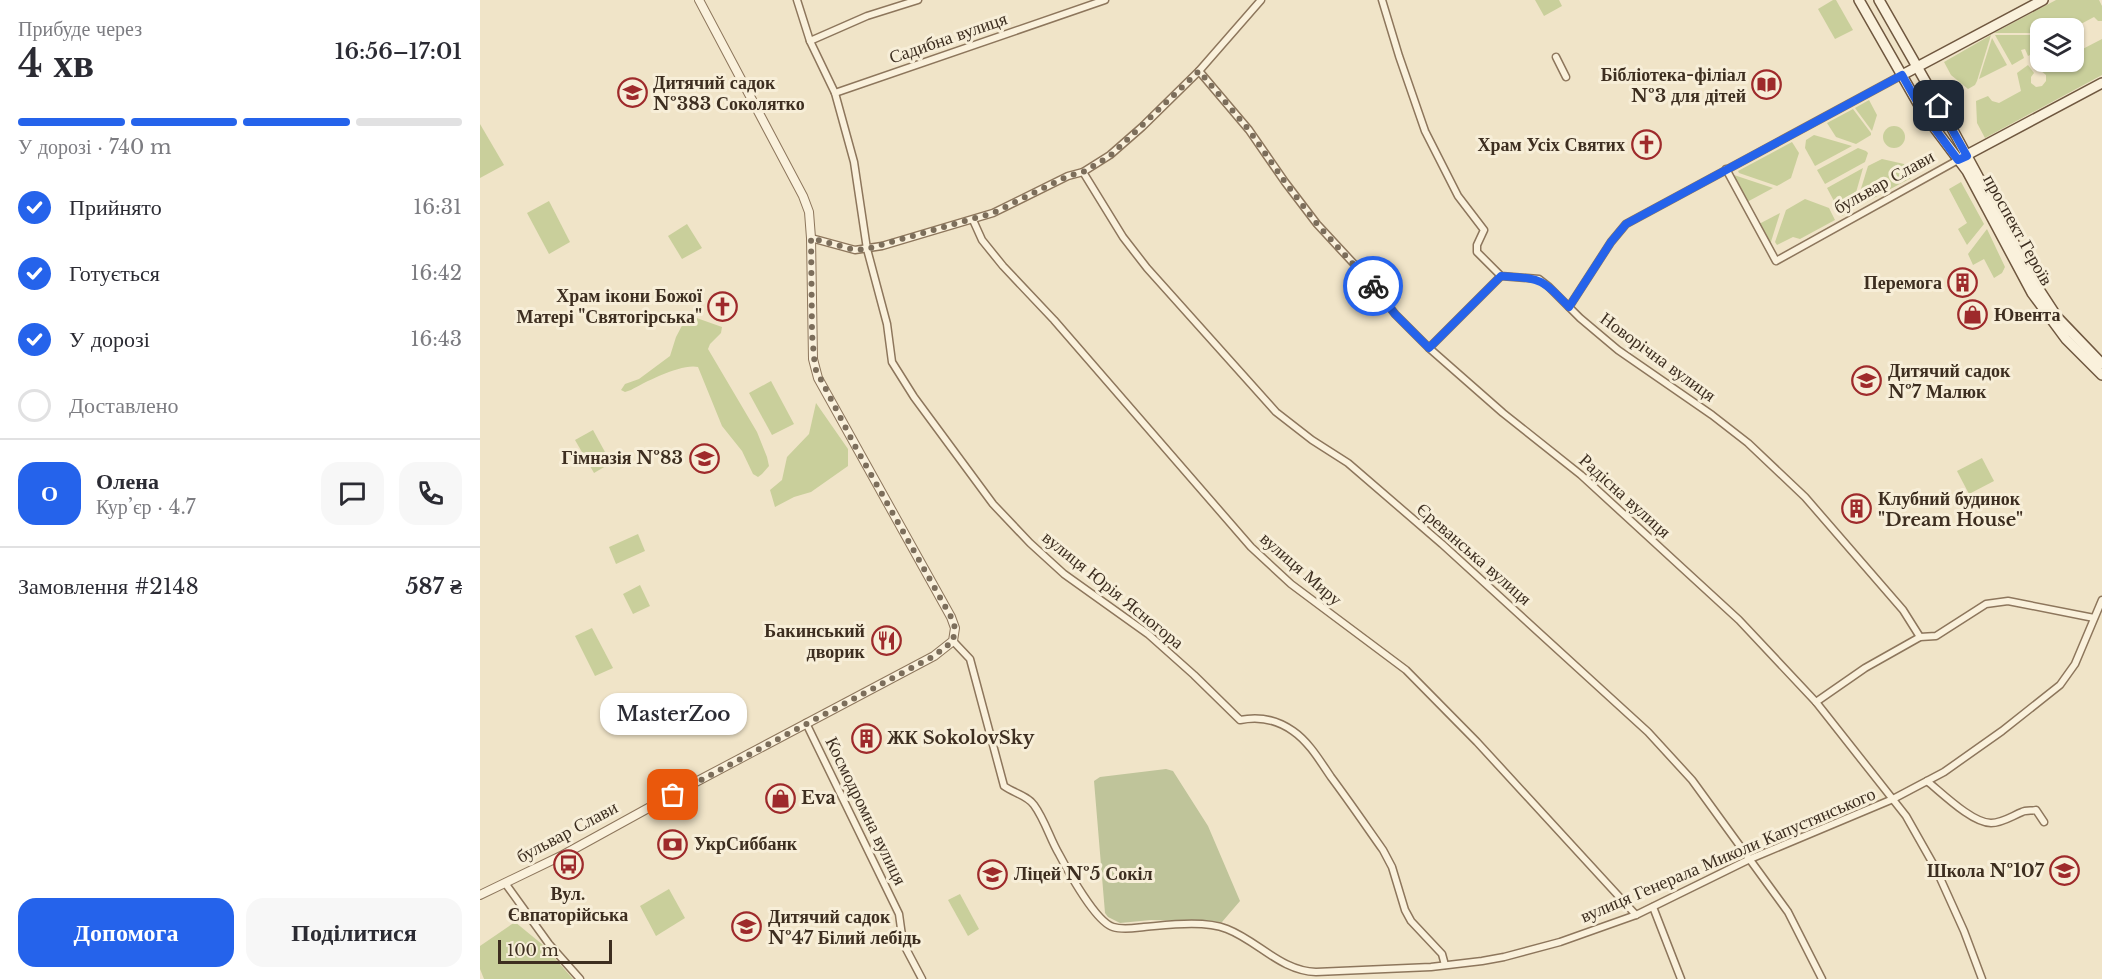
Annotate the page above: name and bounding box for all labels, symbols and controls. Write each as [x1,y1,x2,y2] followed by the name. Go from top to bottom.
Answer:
[886,8,1010,68] street label: Садибна вулиця
[18,17,142,41] text: Прибуде через
[2030,18,2084,72] map controls
[2030,18,2084,72] button: layers
[335,38,462,65] text: 16:56–17:01
[18,39,94,88] text: 4 хв
[1601,64,1746,107] place label: Бібліотека-філіал №3 для дітей
[1751,69,1783,101] library icon: Бібліотека-філіал №3 для дітей
[653,72,805,115] place label: Дитячий садок №383 Соколятко
[616,77,648,109] school or university icon: Дитячий садок №383 Соколятко
[1913,80,1964,131] pin
[1922,89,1955,122] icon: home
[1630,129,1662,161] church icon: Храм Усіх Святих
[1477,134,1625,156] place label: Храм Усіх Святих
[18,135,172,159] text: У дорозі · 740 m
[1830,145,1938,219] street label: бульвар Слави
[1978,171,2058,289] street label: проспект Героїв
[18,191,51,224] icon: check
[69,194,162,221] text: Прийнято
[413,195,462,219] text: 16:31
[1343,256,1403,316] courier
[18,257,51,290] icon: check
[69,260,160,287] text: Готується
[411,261,462,285] text: 16:42
[1947,267,1979,299] building icon: Перемога
[1357,270,1390,303] icon: bike
[1864,272,1942,294] place label: Перемога
[516,285,703,328] place label: Храм ікони Божої Матері "Святогірська"
[707,290,739,322] church icon: Храм ікони Божої Матері "Святогірська"
[1957,299,1989,331] shop icon: Ювента
[1994,304,2060,326] place label: Ювента
[1596,308,1720,406] street label: Новорічна вулиця
[18,323,51,356] icon: check
[69,326,150,353] text: У дорозі
[411,327,462,351] text: 16:43
[1888,360,2011,403] place label: Дитячий садок №7 Малюк
[1851,365,1883,397] school or university icon: Дитячий садок №7 Малюк
[69,392,179,419] text: Доставлено
[688,442,720,474] school or university icon: Гімназія №83
[561,447,683,469] place label: Гімназія №83
[1575,449,1675,543] street label: Радісна вулиця
[321,462,384,525] button: chat
[399,462,462,525] button: phone
[96,468,159,495] text: Олена
[41,480,58,507] text: О
[1878,488,2023,531] place label: Клубний будинок "Dream House"
[1841,493,1873,525] building icon: Клубний будинок "Dream House"
[96,495,195,519] text: Кур’єр · 4.7
[1412,498,1536,610] street label: Єреванська вулиця
[1038,526,1188,654] street label: вулиця Юрія Ясногора
[1256,528,1346,610] street label: вулиця Миру
[18,573,199,600] text: Замовлення #2148
[406,573,462,600] text: 587 ₴
[764,620,866,663] place label: Бакинський дворик
[870,625,902,657] restaurant icon: Бакинський дворик
[599,693,746,735] callout: MasterZoo
[616,702,731,726] text: MasterZoo
[850,722,882,754] building icon: ЖК SokolovSky
[887,727,1035,749] place label: ЖК SokolovSky
[821,733,911,889] street label: Космодромна вулиця
[647,769,698,820] pin
[656,778,689,811] icon: bag
[764,782,796,814] shop icon: Eva
[1577,783,1879,927] street label: вулиця Генерала Миколи Капустянського
[801,787,837,809] place label: Eva
[513,796,622,868] street label: бульвар Слави
[657,828,689,860] bank icon: УкрСиббанк
[694,833,798,855] place label: УкрСиббанк
[552,849,584,881] bus stop icon: Вул. Євпаторійська
[2049,855,2081,887] school or university icon: Школа №107
[977,858,1009,890] school or university icon: Ліцей №5 Сокіл
[1927,860,2045,882] place label: Школа №107
[1014,863,1153,885] place label: Ліцей №5 Сокіл
[508,883,628,926] place label: Вул. Євпаторійська
[18,898,234,967] button: Допомога
[246,898,462,967] button: Поділитися
[768,906,922,949] place label: Дитячий садок №47 Білий лебідь
[731,911,763,943] school or university icon: Дитячий садок №47 Білий лебідь
[498,937,612,964] scale bar
[507,940,559,960] text: 100 m

